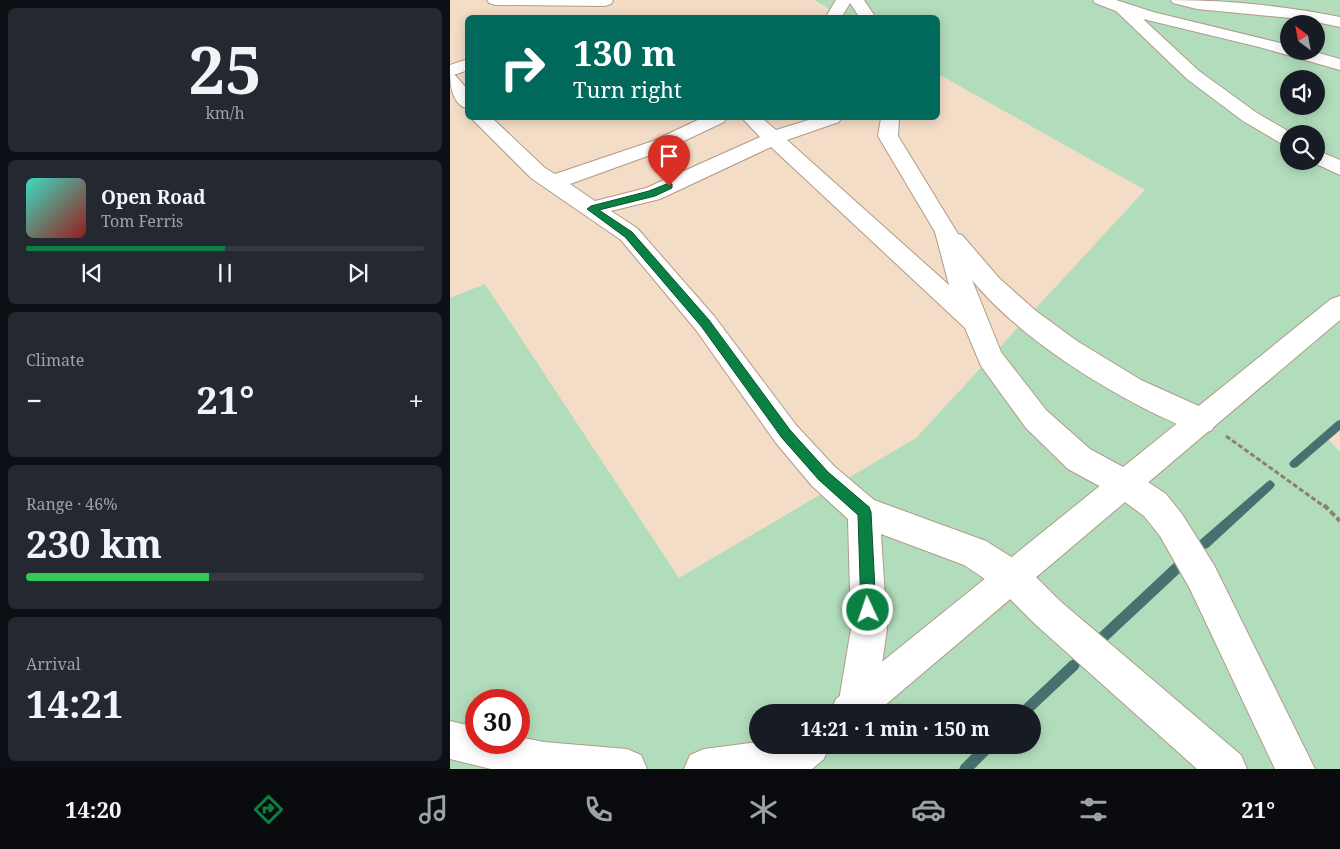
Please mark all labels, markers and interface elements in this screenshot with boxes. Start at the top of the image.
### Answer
north arrow [1280,15,1325,60]
map controls [1280,15,1325,170]
text: 25 [188,25,262,113]
text: 130 m [573,29,676,76]
icon: right [490,35,555,100]
button: sound [1280,70,1325,115]
text: Turn right [573,74,682,104]
text: km/h [205,102,245,124]
button: search [1280,125,1325,170]
pin [648,135,690,186]
icon: arrive [655,142,683,170]
text: Open Road [101,184,206,210]
text: Tom Ferris [101,210,183,232]
icon: previous [78,259,106,287]
icon: pause [211,259,239,287]
icon: next [344,259,372,287]
text: Climate [26,349,84,371]
text: 21° [196,373,254,425]
text: − [26,381,42,419]
text: + [408,381,424,419]
text: Range · 46% [26,493,118,515]
text: 230 km [26,517,162,569]
position arrow [841,583,893,635]
text: Arrival [26,653,81,675]
text: 14:21 [26,677,123,729]
speed limit sign: 30 [465,689,530,754]
text: 14:21 · 1 min · 150 m [800,716,990,742]
icon: directions [251,792,286,827]
icon: music [416,792,451,827]
icon: phone [581,792,616,827]
icon: climate [746,792,781,827]
icon: car [911,792,946,827]
icon: filters [1076,792,1111,827]
text: 14:20 [65,794,121,824]
text: 21° [1241,794,1275,824]

